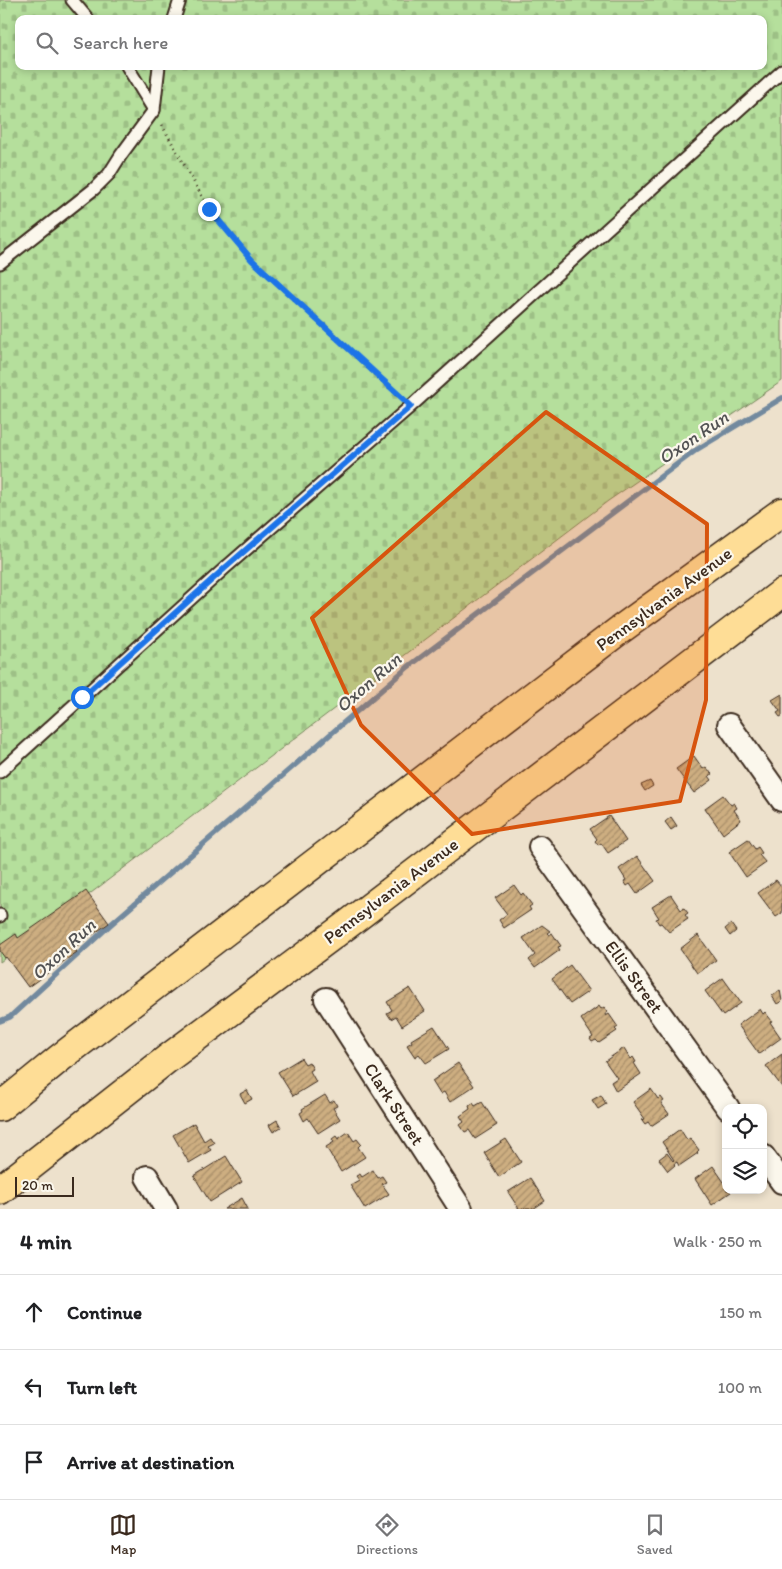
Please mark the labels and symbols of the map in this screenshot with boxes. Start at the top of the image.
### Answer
route end [198,198,221,221]
water label: Oxon Run [654,405,733,469]
street label: Pennsylvania Avenue [592,542,736,656]
water label: Oxon Run [331,647,406,717]
route start [71,686,94,709]
street label: Pennsylvania Avenue [319,833,463,949]
water label: Oxon Run [26,914,101,985]
street label: Ellis Street [600,936,668,1018]
street label: Clark Street [359,1059,429,1150]
scale bar [15,1174,74,1197]

